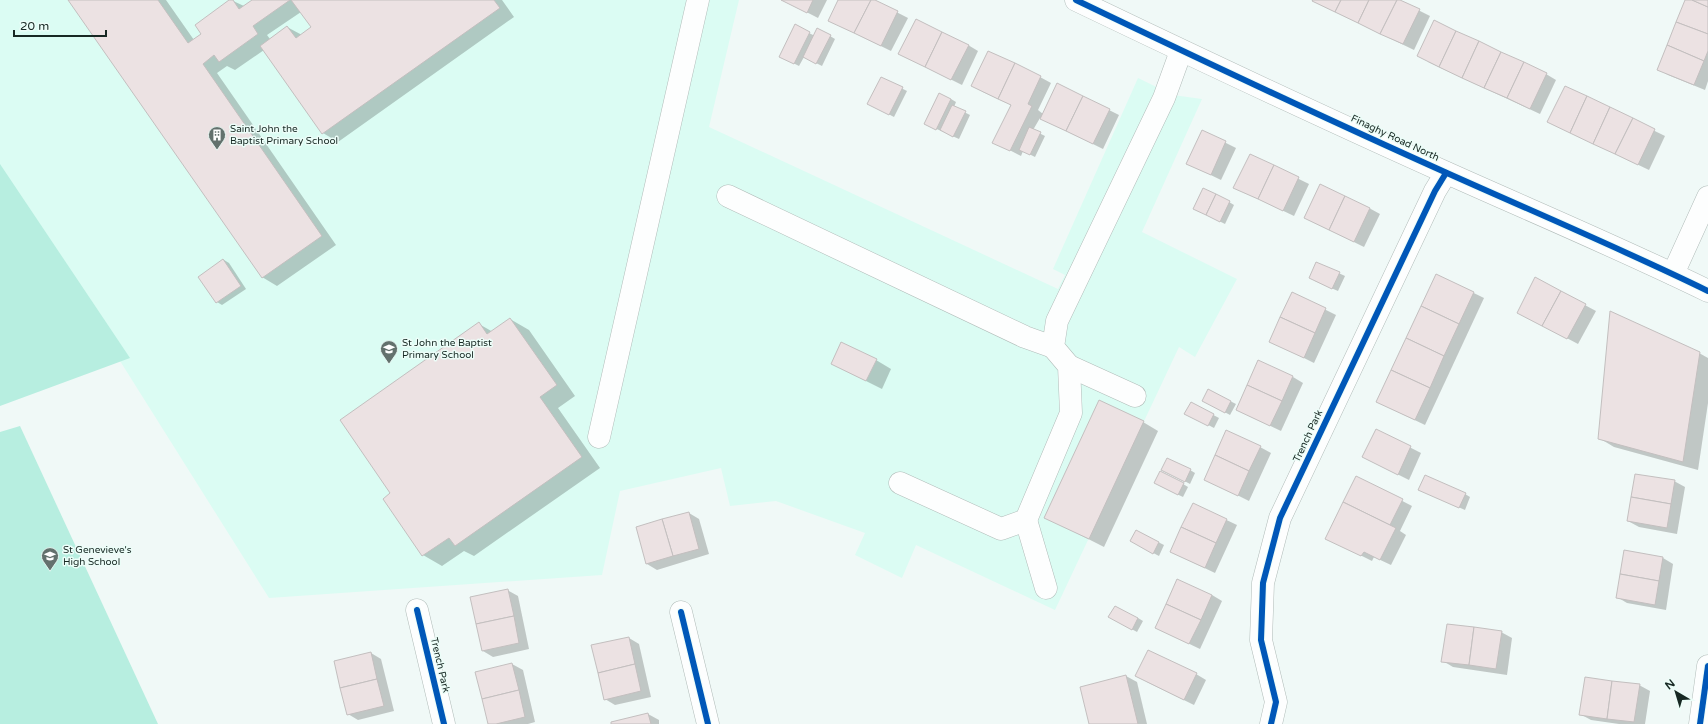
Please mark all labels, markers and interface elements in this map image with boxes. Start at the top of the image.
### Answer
scale bar [14,12,106,38]
text: 20 m [20,19,49,33]
street label: Finaghy Road North [1349,112,1441,164]
place label: Saint John the Baptist Primary School [230,123,338,147]
building icon: Saint John the Baptist Primary School [207,125,227,150]
place label: St John the Baptist Primary School [402,337,492,361]
school or university icon: St John the Baptist Primary School [379,339,399,364]
street label: Trench Park [1291,407,1326,464]
place label: St Genevieve's High School [63,544,132,568]
school or university icon: St Genevieve's High School [40,546,60,571]
street label: Trench Park [428,636,452,694]
north arrow [1656,672,1696,712]
text: N [1663,677,1678,692]

